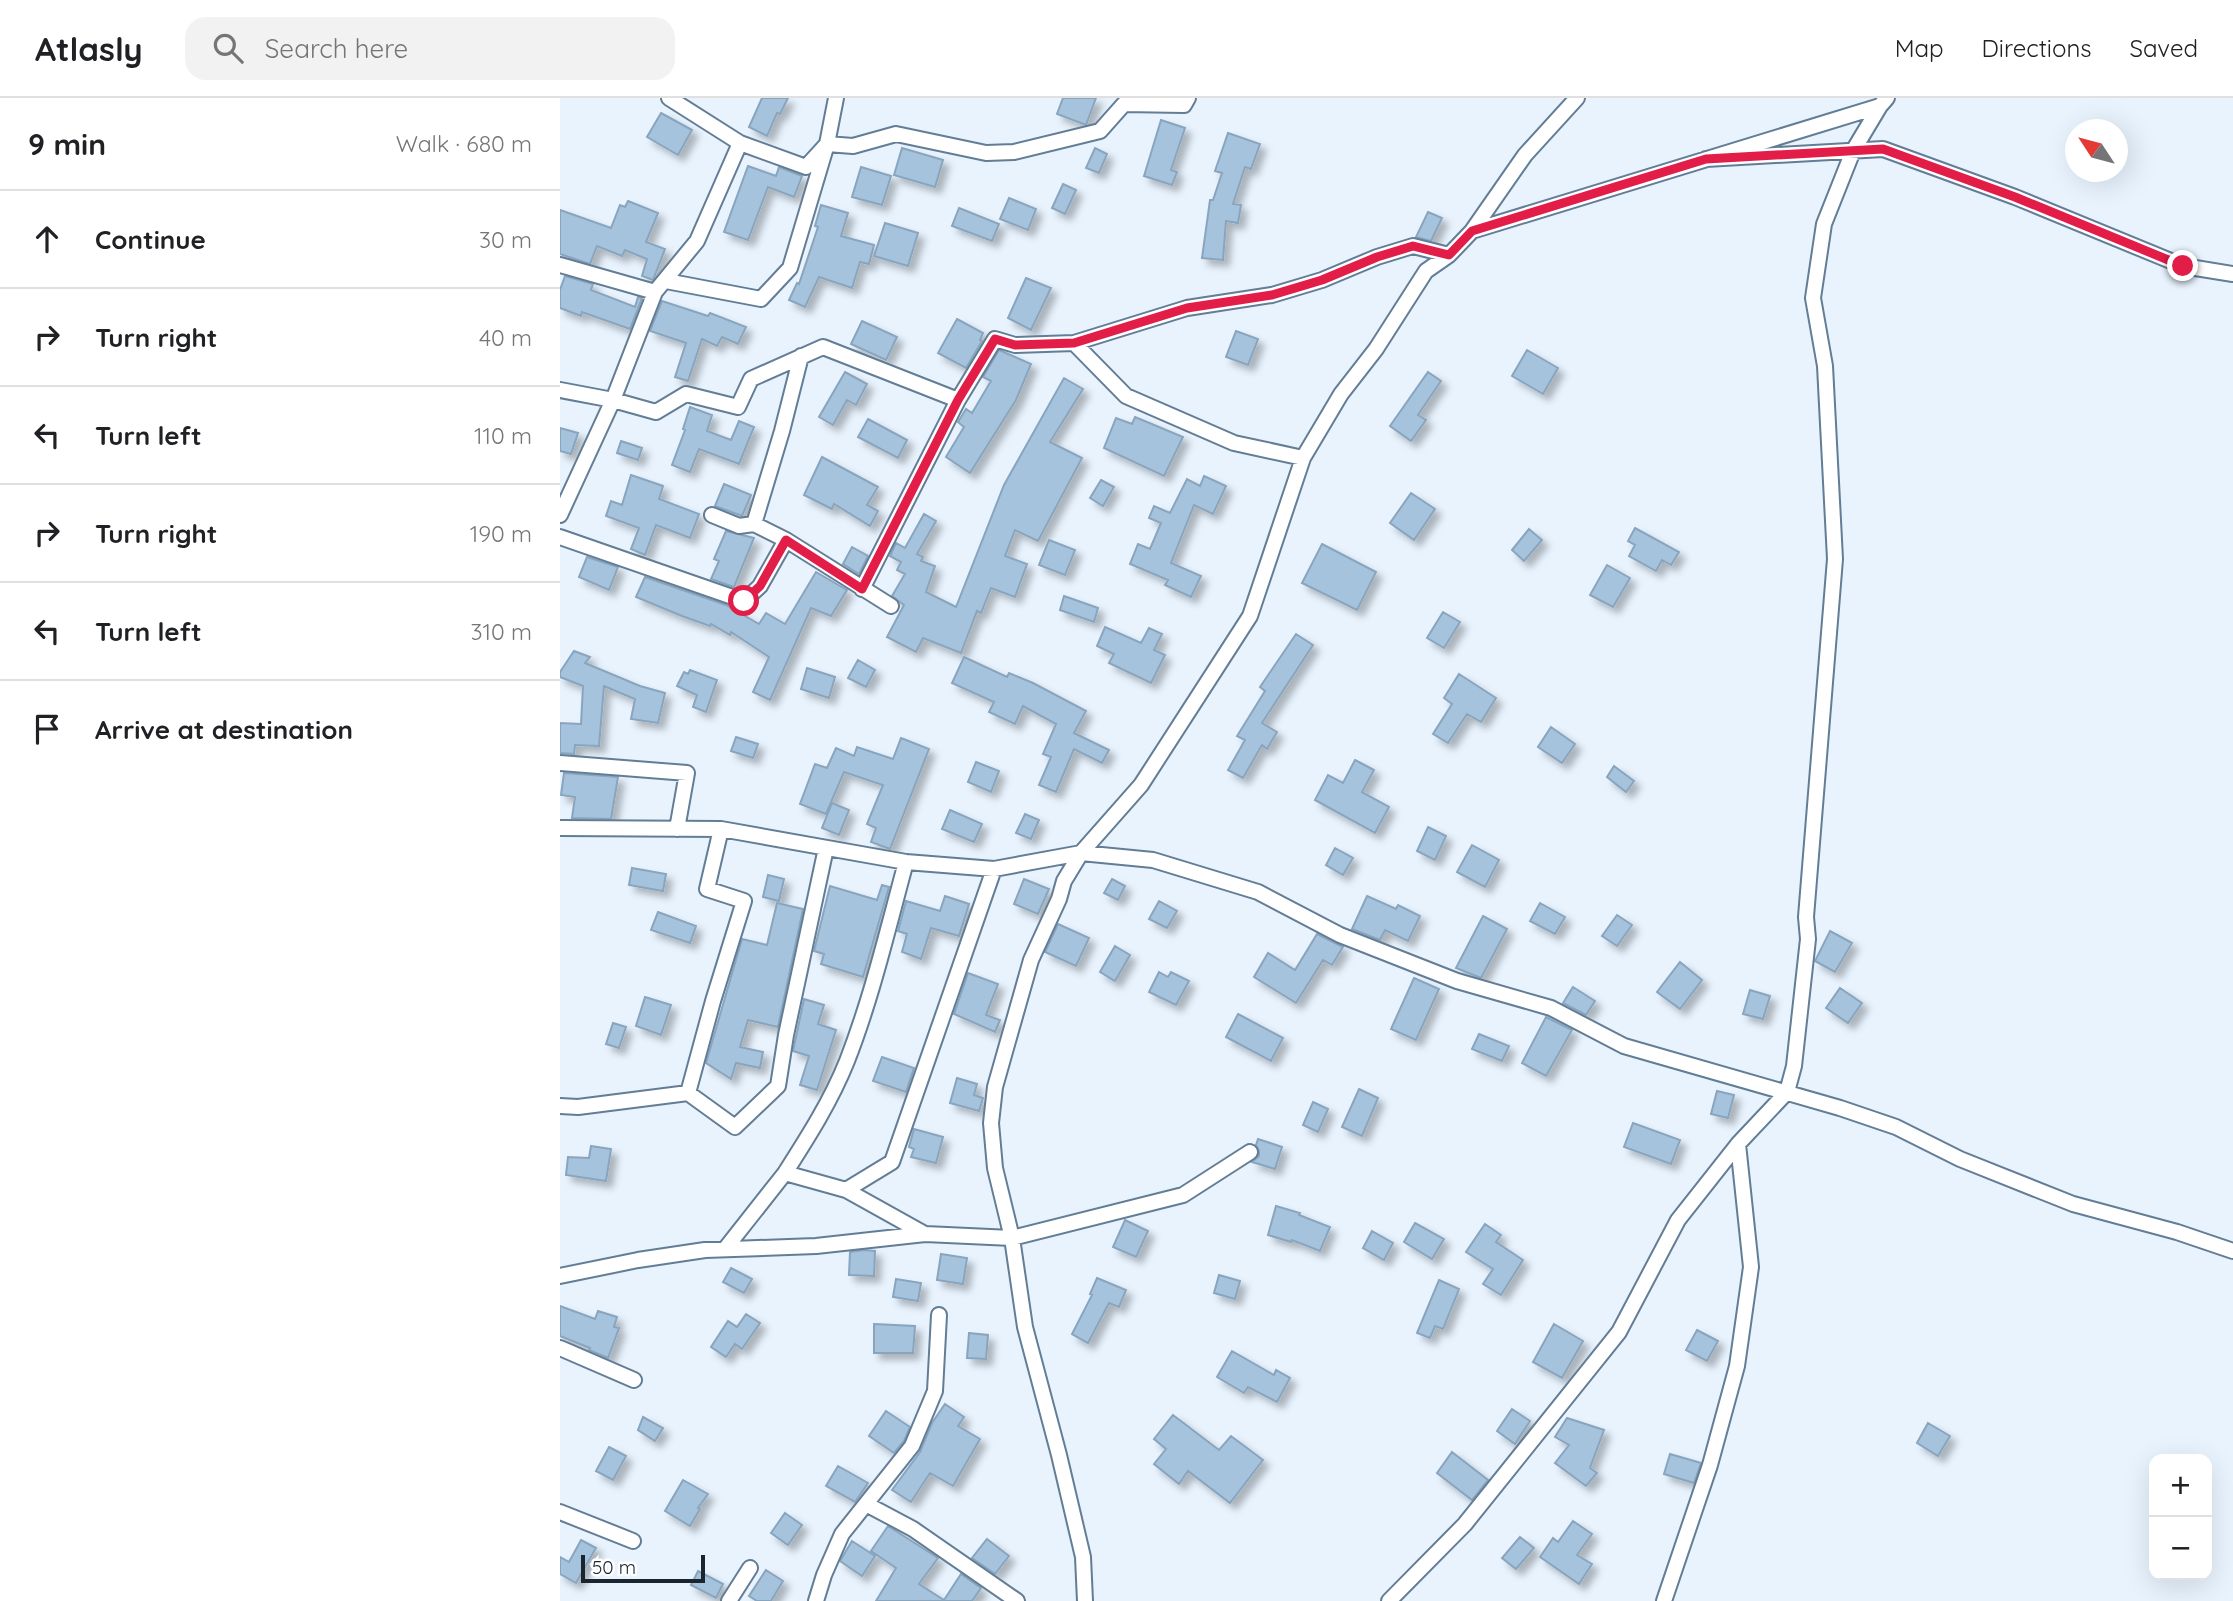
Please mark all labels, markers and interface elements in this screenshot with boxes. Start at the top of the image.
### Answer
search box [185,17,675,80]
text: Atlasly [35,28,143,69]
icon: search [209,29,247,67]
text: Search here [265,32,408,65]
text: Map [1895,33,1944,63]
text: Directions [1982,33,2092,63]
text: Saved [2130,33,2198,63]
north arrow [2065,119,2128,182]
text: 9 min [28,125,106,163]
text: Walk · 680 m [396,129,532,158]
icon: ahead [28,220,66,258]
text: Continue [95,223,206,256]
text: 30 m [479,225,532,254]
route end [2167,250,2198,281]
icon: right [28,318,66,356]
text: Turn right [95,321,217,354]
text: 40 m [479,323,532,352]
icon: left [28,416,66,454]
text: Turn left [95,419,202,452]
text: 110 m [474,421,532,450]
icon: right [28,514,66,552]
text: Turn right [95,517,217,550]
text: 190 m [470,519,532,548]
route start [728,585,759,616]
icon: left [28,612,66,650]
text: Turn left [95,615,202,648]
text: 310 m [470,617,532,646]
icon: arrive [28,710,66,748]
text: Arrive at destination [95,713,353,746]
map controls [2149,1454,2212,1580]
button: + [2149,1454,2212,1517]
button: − [2149,1517,2212,1580]
scale bar [581,1552,705,1584]
text: 50 m [592,1555,636,1579]

